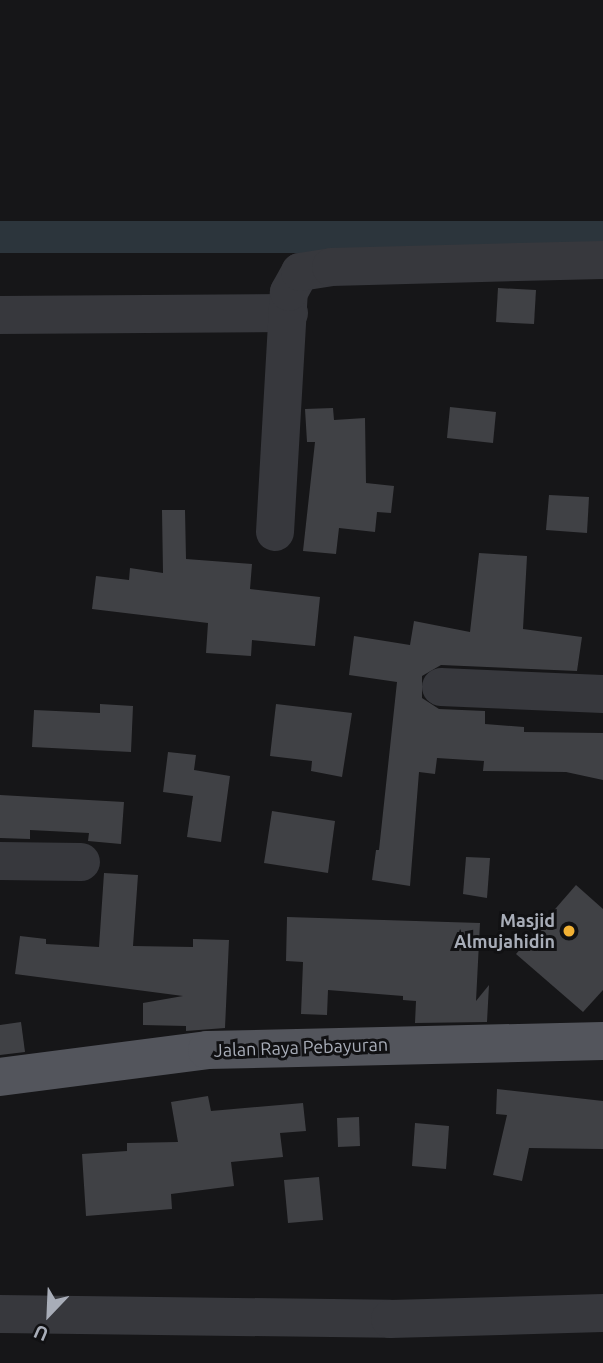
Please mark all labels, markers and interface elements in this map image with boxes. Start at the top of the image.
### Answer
place label: Masjid Almujahidin [454,910,555,953]
marker: Masjid Almujahidin [561,923,577,939]
street label: Jalan Raya Pebayuran [214,1033,388,1061]
north arrow [14,1279,84,1349]
text: U [30,1321,51,1346]

